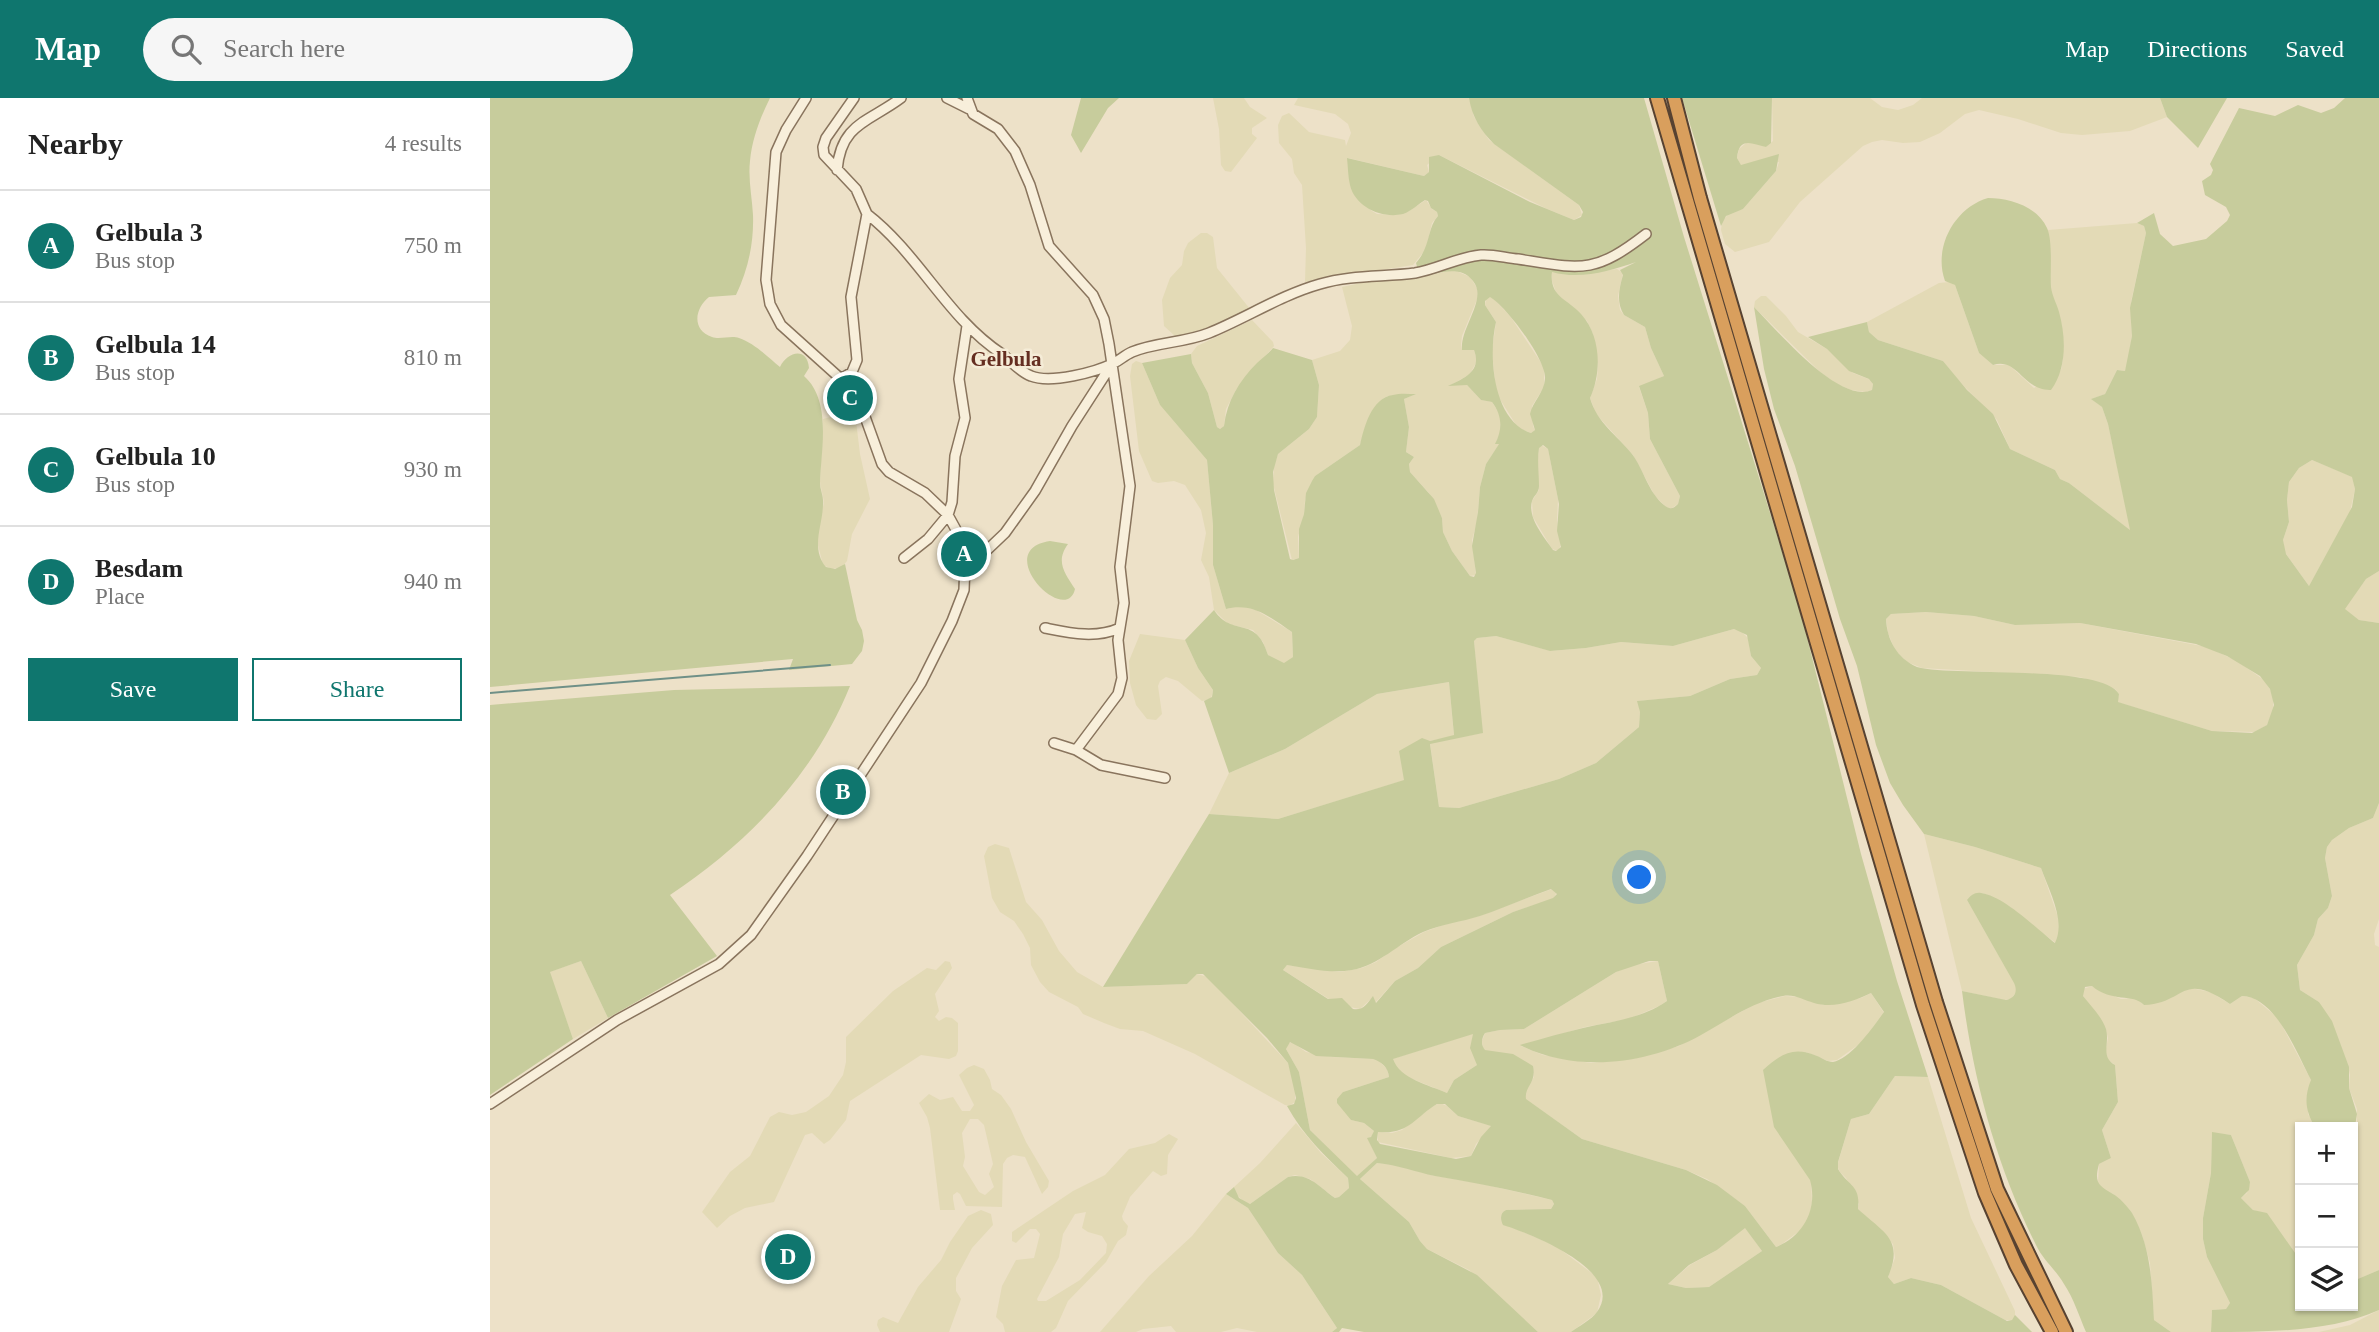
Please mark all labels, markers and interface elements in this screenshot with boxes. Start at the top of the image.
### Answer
search box [143,18,633,81]
icon: search [167,30,205,68]
text: Map [35,31,101,67]
text: Search here [223,34,345,63]
text: Map [2065,36,2109,62]
text: Directions [2147,36,2247,62]
text: Saved [2285,36,2344,62]
text: Nearby [28,127,123,160]
text: 4 results [385,131,462,156]
text: Gelbula 3 [95,218,203,247]
text: A [43,233,59,258]
text: 750 m [404,233,462,258]
text: Bus stop [95,248,175,273]
text: Gelbula 14 [95,330,216,359]
text: B [43,345,59,370]
text: 810 m [404,345,462,370]
district label: Gelbula [970,347,1042,371]
text: Bus stop [95,360,175,385]
pin: C [827,372,873,424]
text: Gelbula 10 [95,442,216,471]
text: C [43,457,59,482]
text: 930 m [404,457,462,482]
text: Bus stop [95,472,175,497]
pin: A [941,528,987,580]
text: Besdam [95,554,183,583]
text: D [43,569,59,594]
text: 940 m [404,569,462,594]
text: Place [95,584,145,609]
button: Save [28,658,238,721]
button: Share [252,658,462,721]
pin: B [820,766,866,818]
your location [1622,860,1656,894]
map controls [2295,1122,2358,1311]
button: + [2295,1122,2358,1185]
button: − [2295,1185,2358,1248]
pin: D [765,1231,811,1283]
button: layers [2295,1248,2358,1311]

